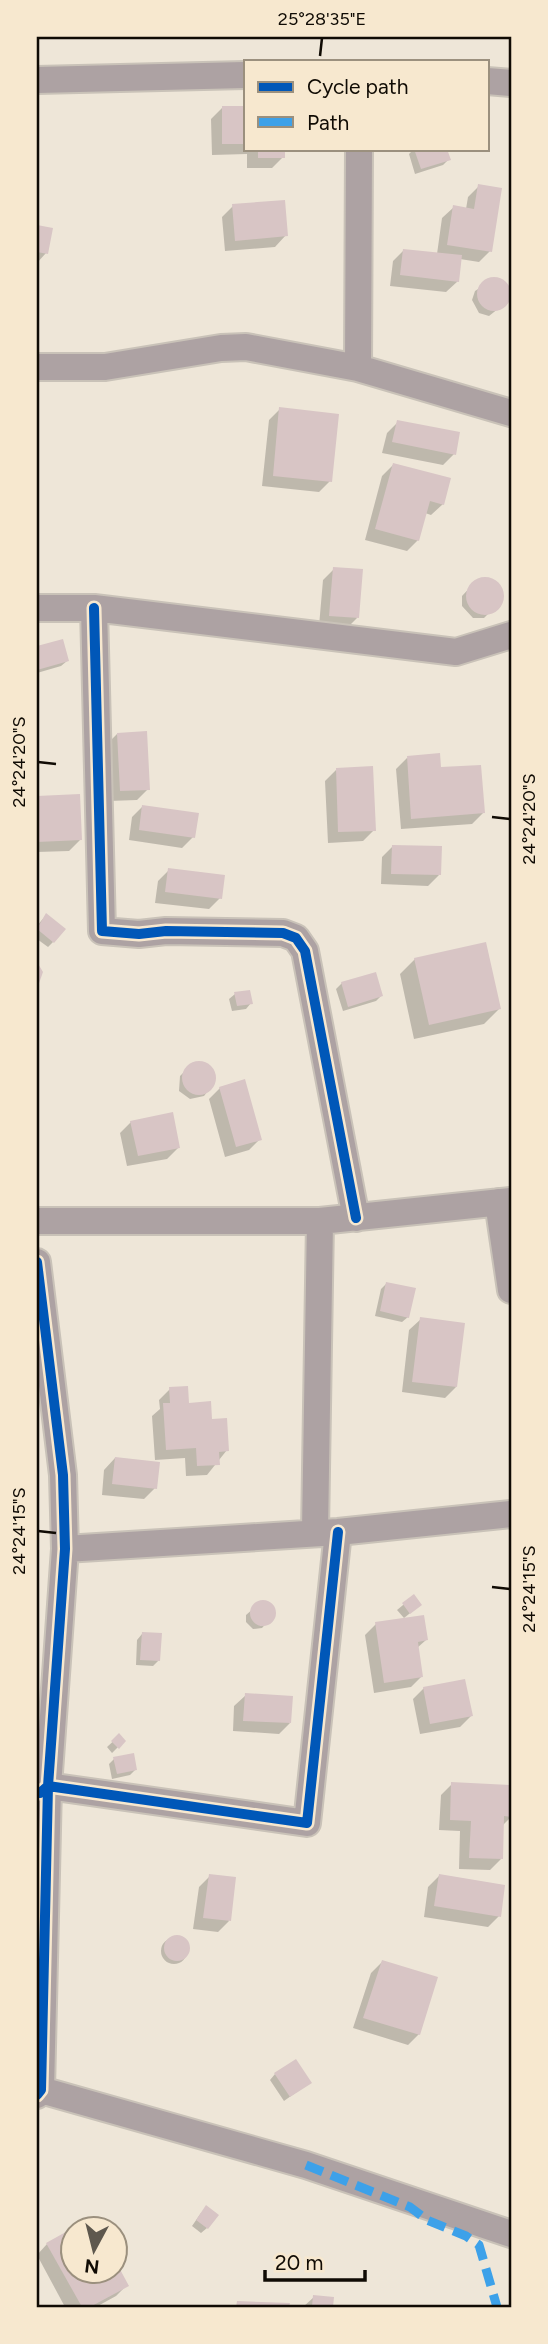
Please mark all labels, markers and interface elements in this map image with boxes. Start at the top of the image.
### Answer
text: 25°28'35"E [278,8,366,30]
legend [244,60,489,150]
text: Cycle path [307,74,408,99]
text: Path [307,110,349,135]
text: 24°24'20"S [8,716,30,808]
text: 24°24'20"S [518,773,540,865]
text: 24°24'15"S [8,1487,30,1575]
text: 24°24'15"S [518,1545,540,1633]
north arrow [60,2214,130,2284]
scale bar [265,2239,364,2283]
text: 20 m [275,2250,323,2275]
text: N [83,2254,101,2279]

